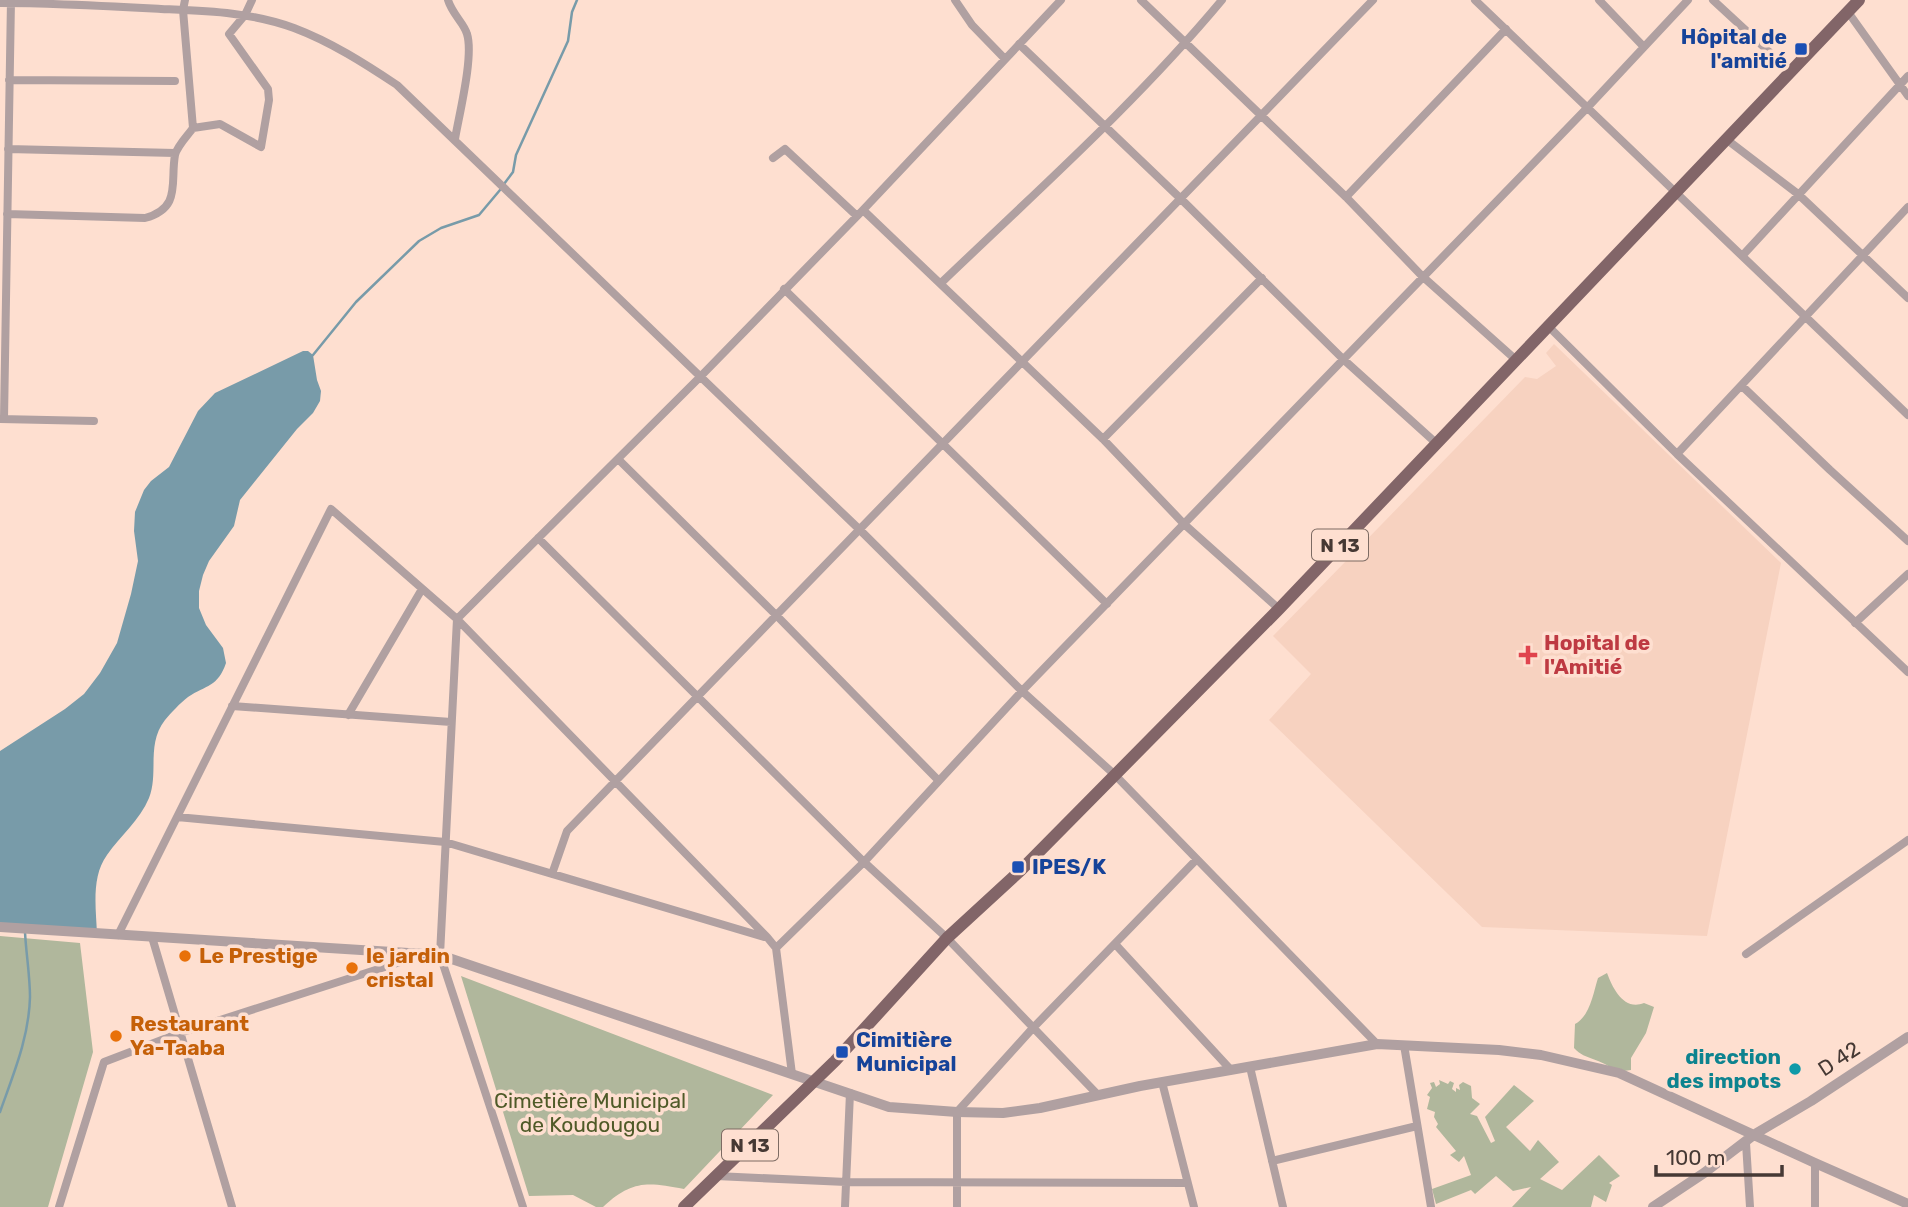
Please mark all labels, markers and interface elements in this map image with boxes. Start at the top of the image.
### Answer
place label: Hôpital de l'amitié [1681,24,1787,73]
marker: Hôpital de l'amitié [1793,41,1809,57]
road number: N 13 [1312,530,1368,560]
place label: Hopital de l'Amitié [1544,630,1650,679]
marker: Hopital de l'Amitié [1518,645,1538,665]
place label: IPES/K [1032,854,1106,879]
marker: IPES/K [1010,859,1026,875]
place label: Le Prestige [199,943,318,968]
place label: le jardin cristal [366,943,450,992]
marker: Le Prestige [177,948,193,964]
marker: le jardin cristal [344,960,360,976]
place label: Restaurant Ya-Taaba [130,1011,249,1060]
place label: Cimitière Municipal [856,1027,956,1076]
marker: Restaurant Ya-Taaba [108,1028,124,1044]
street label: D 42 [1813,1036,1864,1081]
marker: Cimitière Municipal [834,1044,850,1060]
place label: direction des impots [1666,1044,1781,1093]
marker: direction des impots [1787,1061,1803,1077]
park label: Cimetière Municipal de Koudougou [494,1088,686,1137]
road number: N 13 [722,1130,778,1161]
scale bar [1656,1134,1782,1178]
text: 100 m [1666,1145,1725,1170]

